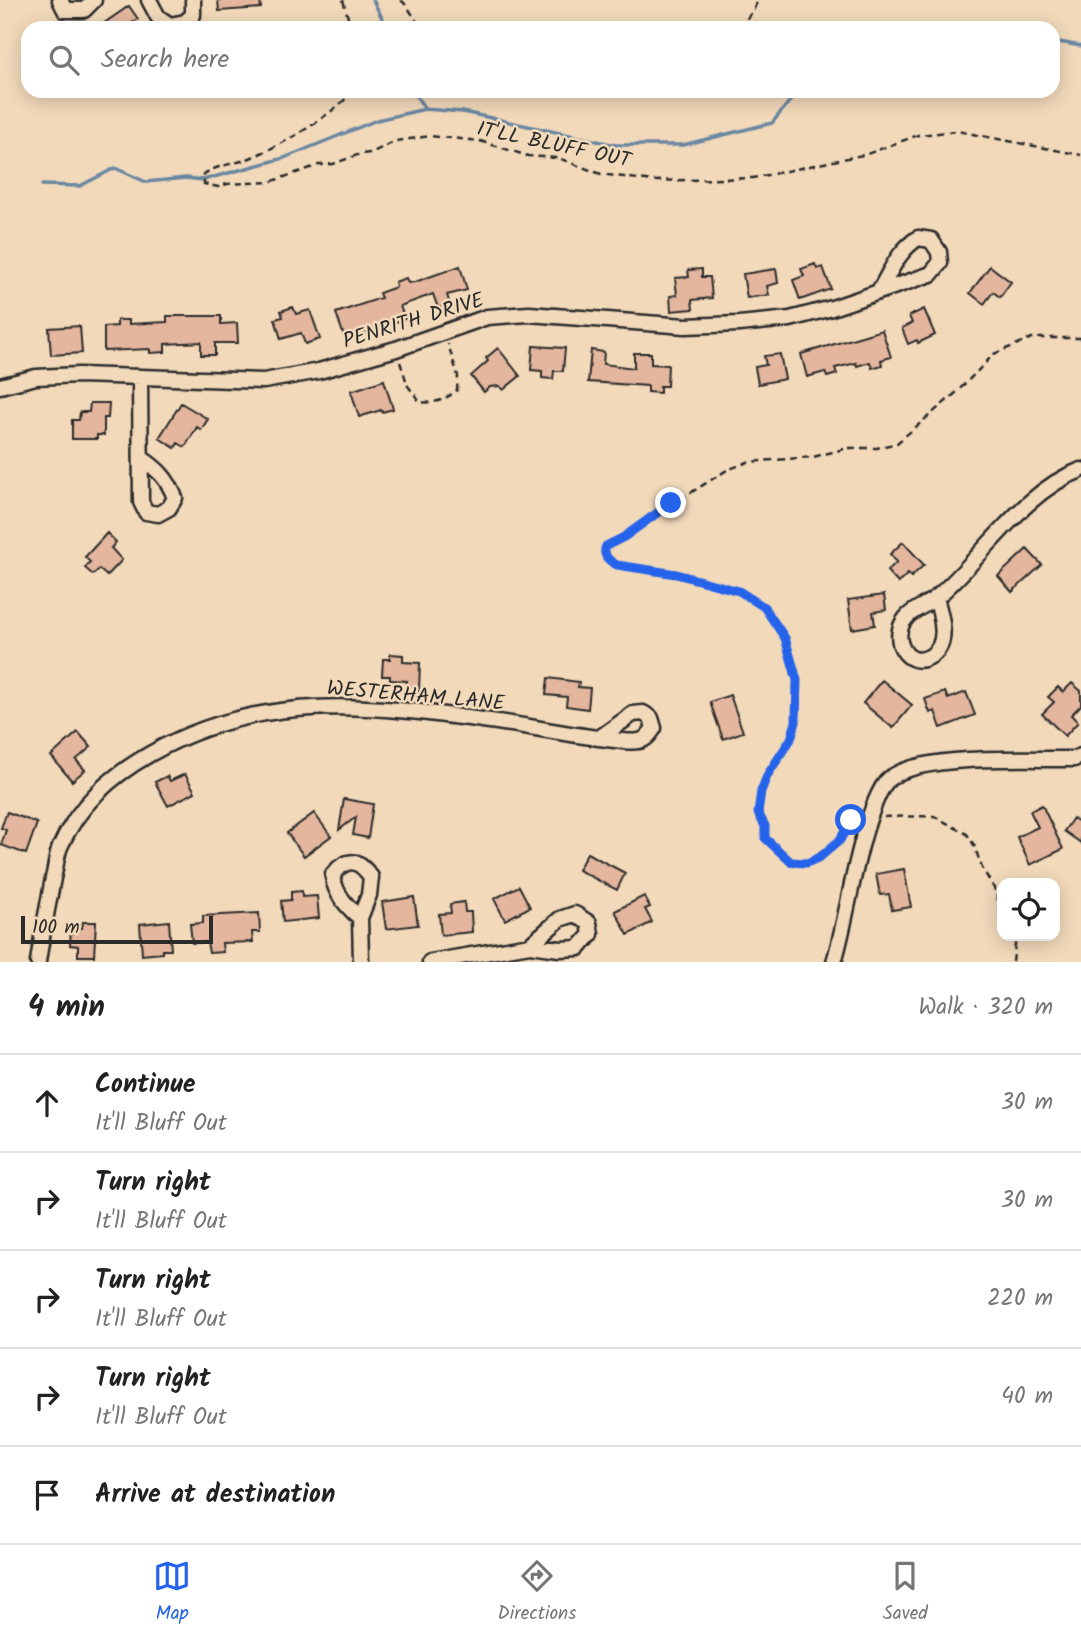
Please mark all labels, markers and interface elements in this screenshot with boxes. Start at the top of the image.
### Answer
search box [21,21,1060,98]
text: Search here [101,39,229,81]
icon: search [45,41,83,79]
street label: IT'LL BLUFF OUT [474,113,635,178]
street label: PENRITH DRIVE [339,284,489,359]
route end [655,487,686,518]
street label: WESTERHAM LANE [326,672,507,721]
route start [835,804,866,835]
map controls [997,878,1060,941]
button: locate [997,878,1060,941]
scale bar [21,913,214,945]
text: 100 m [32,913,80,943]
text: 4 min [28,984,105,1032]
text: Walk · 320 m [918,990,1053,1026]
text: Continue [95,1064,196,1106]
icon: ahead [28,1084,66,1122]
text: 30 m [1001,1085,1053,1121]
text: It'll Bluff Out [95,1106,227,1142]
text: Turn right [95,1162,211,1204]
icon: right [28,1182,66,1220]
text: 30 m [1001,1183,1053,1219]
text: It'll Bluff Out [95,1204,227,1240]
text: Turn right [95,1260,211,1302]
icon: right [28,1280,66,1318]
text: 220 m [987,1281,1053,1317]
text: It'll Bluff Out [95,1302,227,1338]
text: Turn right [95,1358,211,1400]
icon: right [28,1378,66,1416]
text: 40 m [1001,1379,1053,1415]
text: It'll Bluff Out [95,1400,227,1436]
text: Arrive at destination [95,1474,335,1516]
icon: arrive [28,1476,66,1514]
tab: Map [153,1557,191,1629]
tab: Directions [498,1557,576,1629]
tab: Saved [883,1557,928,1629]

